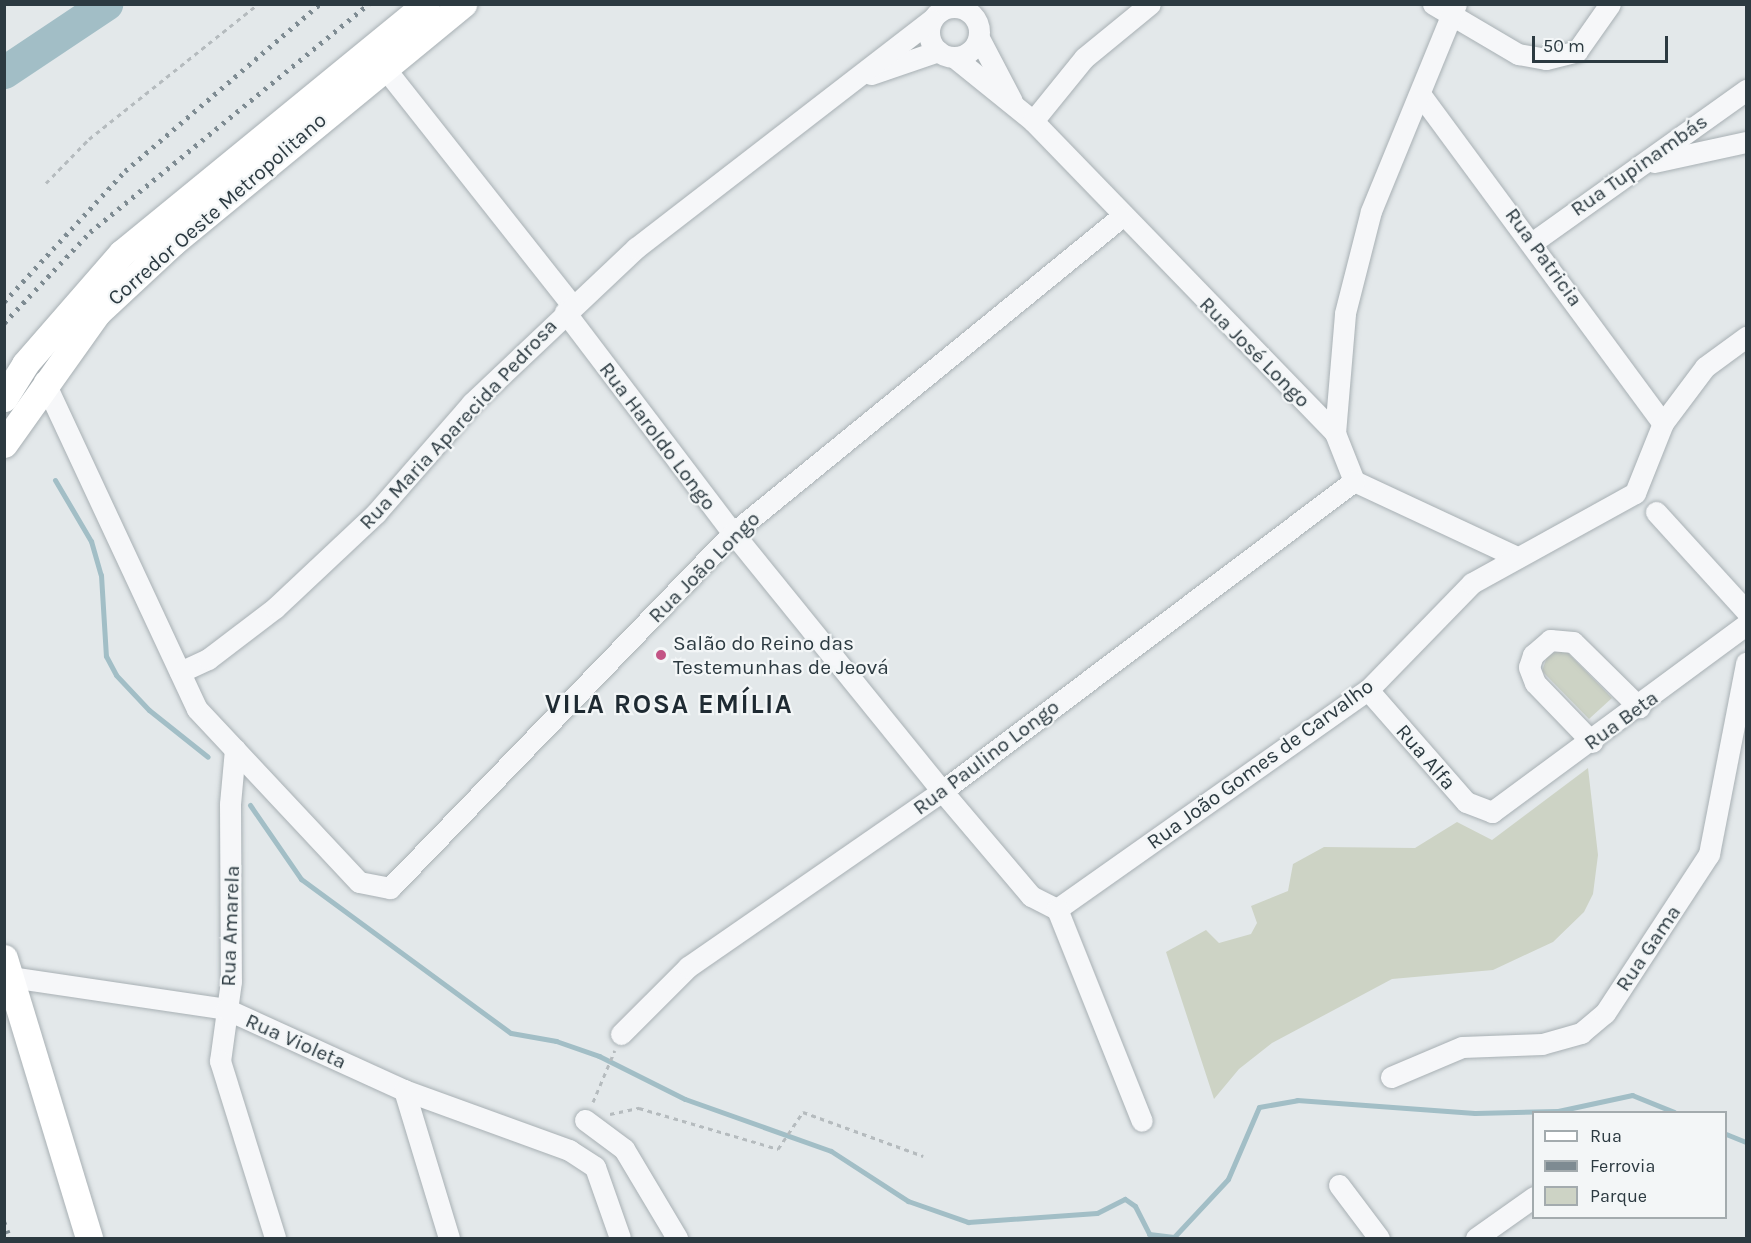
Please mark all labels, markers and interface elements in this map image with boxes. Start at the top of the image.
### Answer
scale bar [1535,24,1672,62]
text: 50 m [1543,35,1585,57]
street label: Corredor Oeste Metropolitano [103,107,331,311]
street label: Rua Tupinambás [1566,108,1712,222]
street label: Rua Patricia [1500,203,1588,311]
street label: Rua José Longo [1194,291,1316,413]
street label: Rua Maria Aparecida Pedrosa [354,313,562,535]
street label: Rua Haroldo Longo [594,357,722,515]
street label: Rua João Longo [643,506,765,628]
place label: Salão do Reino das Testemunhas de Jeová [673,630,889,680]
marker: Salão do Reino das Testemunhas de Jeová [654,648,668,662]
street label: Rua João Gomes de Carvalho [1142,673,1378,855]
street label: Rua Beta [1579,685,1663,755]
district label: VILA ROSA EMÍLIA [545,689,793,721]
street label: Rua Paulino Longo [908,694,1064,820]
street label: Rua Alfa [1391,719,1461,795]
street label: Rua Amarela [215,865,245,987]
street label: Rua Gama [1610,900,1686,996]
street label: Rua Violeta [242,1008,350,1074]
legend [1532,1111,1727,1219]
text: Rua [1590,1125,1622,1147]
text: Ferrovia [1590,1155,1655,1177]
text: Parque [1590,1185,1647,1207]

